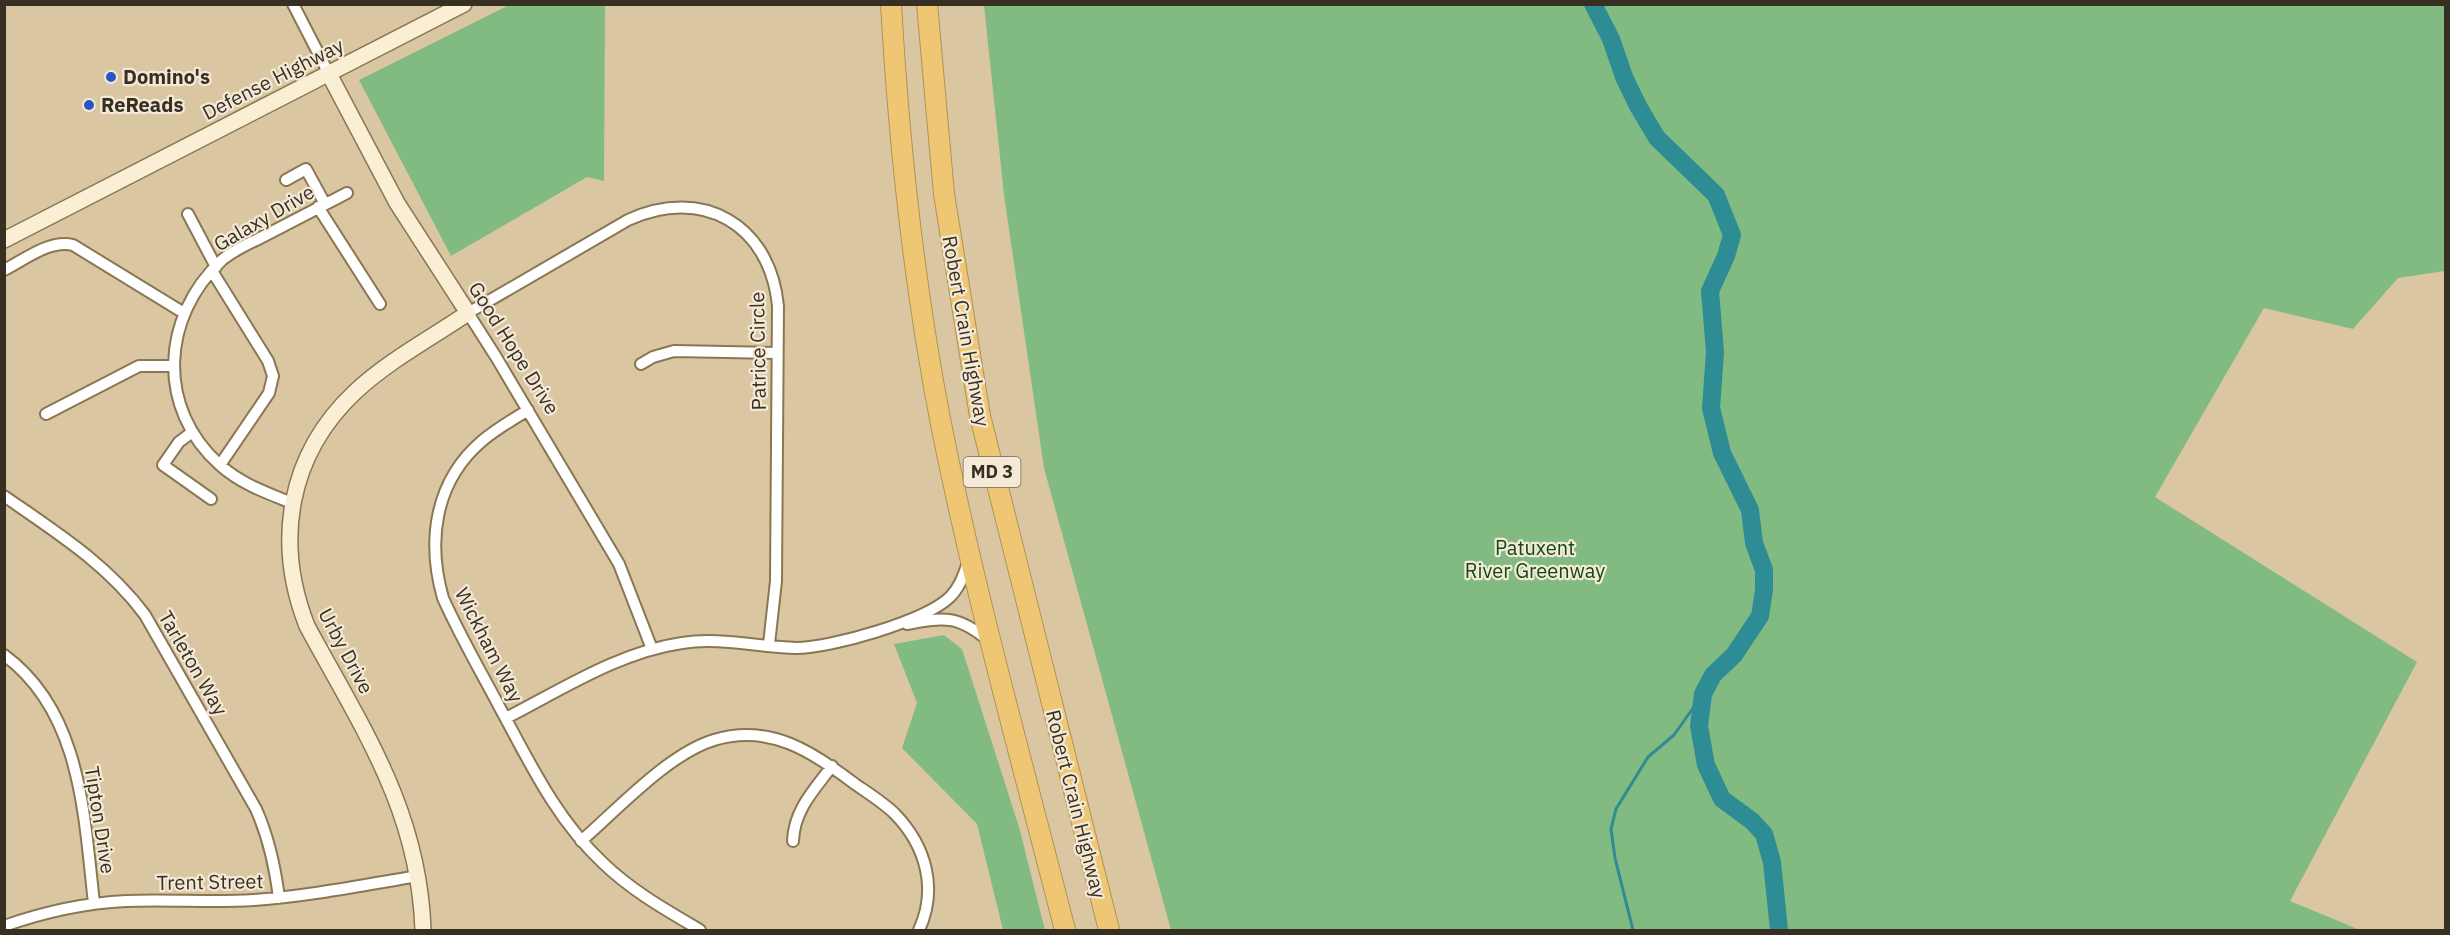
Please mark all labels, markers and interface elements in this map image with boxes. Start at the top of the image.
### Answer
street label: Defense Highway [197,31,348,126]
place label: Domino's [123,63,210,90]
marker: Domino's [104,70,118,84]
place label: ReReads [101,91,183,118]
marker: ReReads [82,98,96,112]
street label: Galaxy Drive [209,178,319,257]
street label: Robert Crain Highway [936,233,997,429]
street label: Good Hope Drive [463,276,566,419]
street label: Patrice Circle [743,291,772,411]
road number: MD 3 [964,457,1020,487]
park label: Patuxent River Greenway [1465,534,1605,584]
street label: Wickham Way [449,583,530,707]
street label: Urby Drive [313,603,380,698]
street label: Tarleton Way [153,605,234,720]
street label: Robert Crain Highway [1040,707,1113,901]
street label: Tipton Drive [79,764,122,876]
street label: Trent Street [156,867,264,896]

